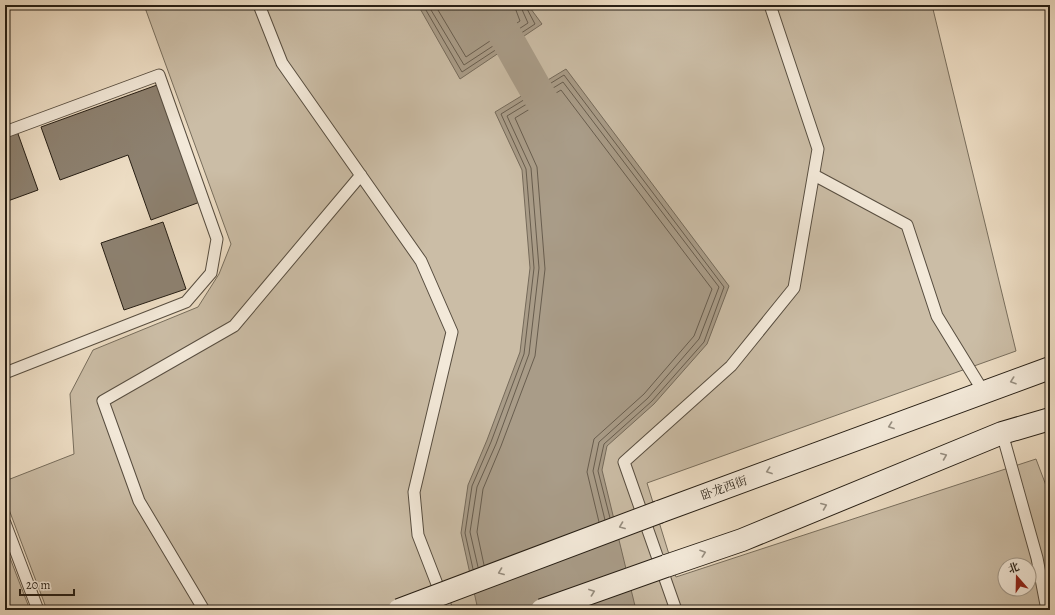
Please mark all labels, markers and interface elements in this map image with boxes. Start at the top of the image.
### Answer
one-way arrow [1010,376,1017,385]
one-way arrow [888,421,895,429]
one-way arrow [941,453,948,461]
one-way arrow [766,467,773,475]
street label: 卧龙西街 [699,472,750,504]
one-way arrow [820,503,828,511]
one-way arrow [619,521,626,530]
one-way arrow [699,549,706,558]
north arrow [997,557,1037,597]
text: 北 [1006,559,1021,577]
one-way arrow [497,567,504,575]
scale bar [20,571,74,597]
text: 20 m [26,577,50,593]
one-way arrow [588,589,595,597]

